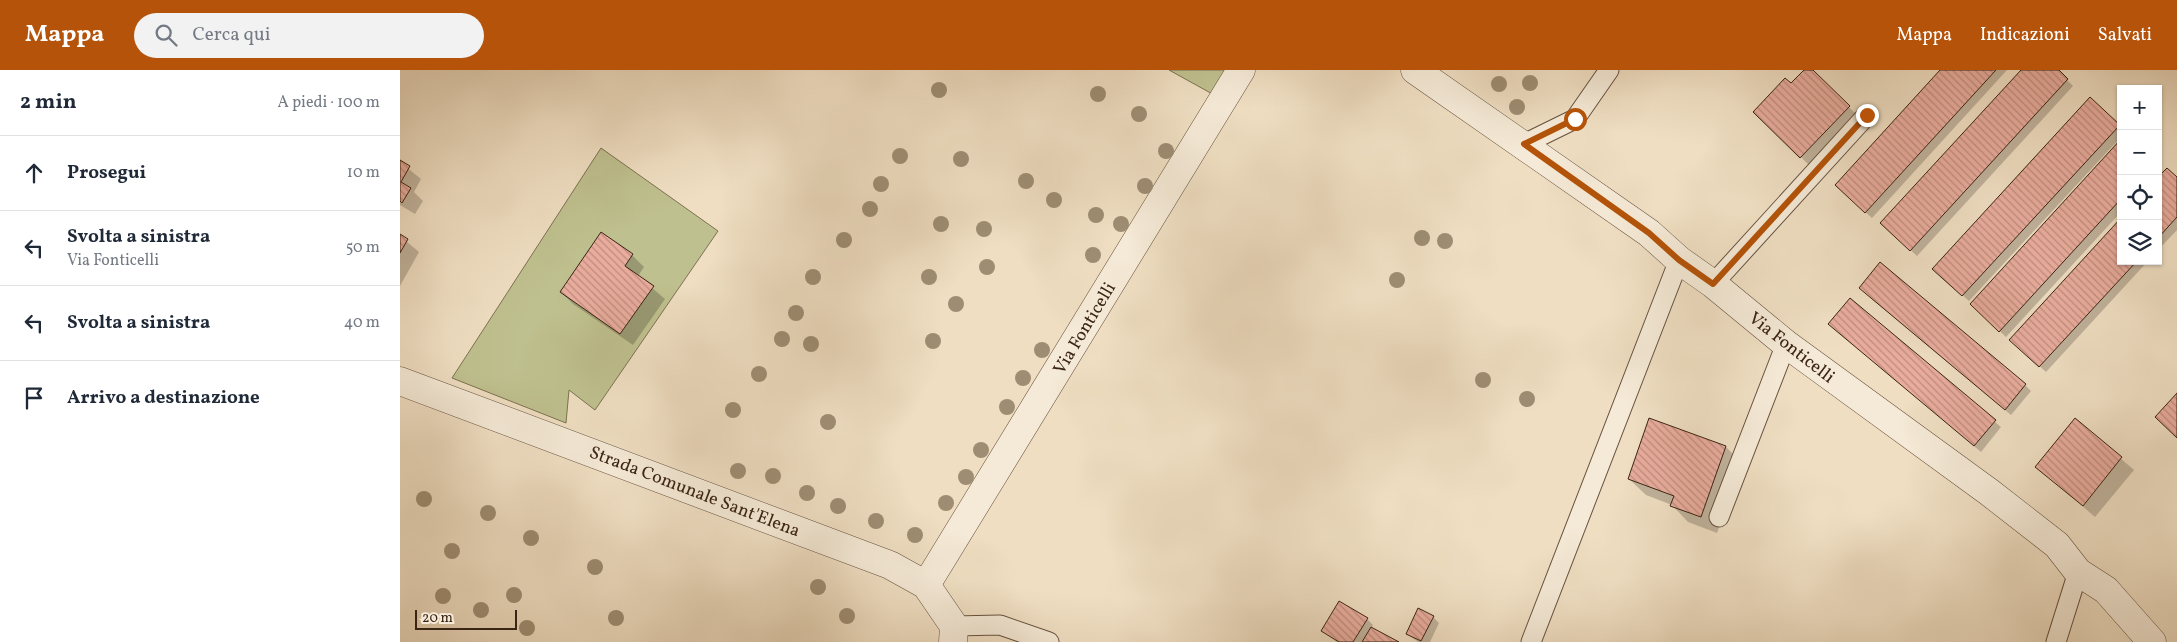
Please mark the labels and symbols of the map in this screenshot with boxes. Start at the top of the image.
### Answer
route end [1856,104,1879,127]
route start [1564,108,1587,131]
street label: Via Fonticelli [1048,278,1123,380]
street label: Via Fonticelli [1743,306,1840,390]
street label: Strada Comunale Sant'Elena [585,441,803,544]
scale bar [415,607,518,630]

